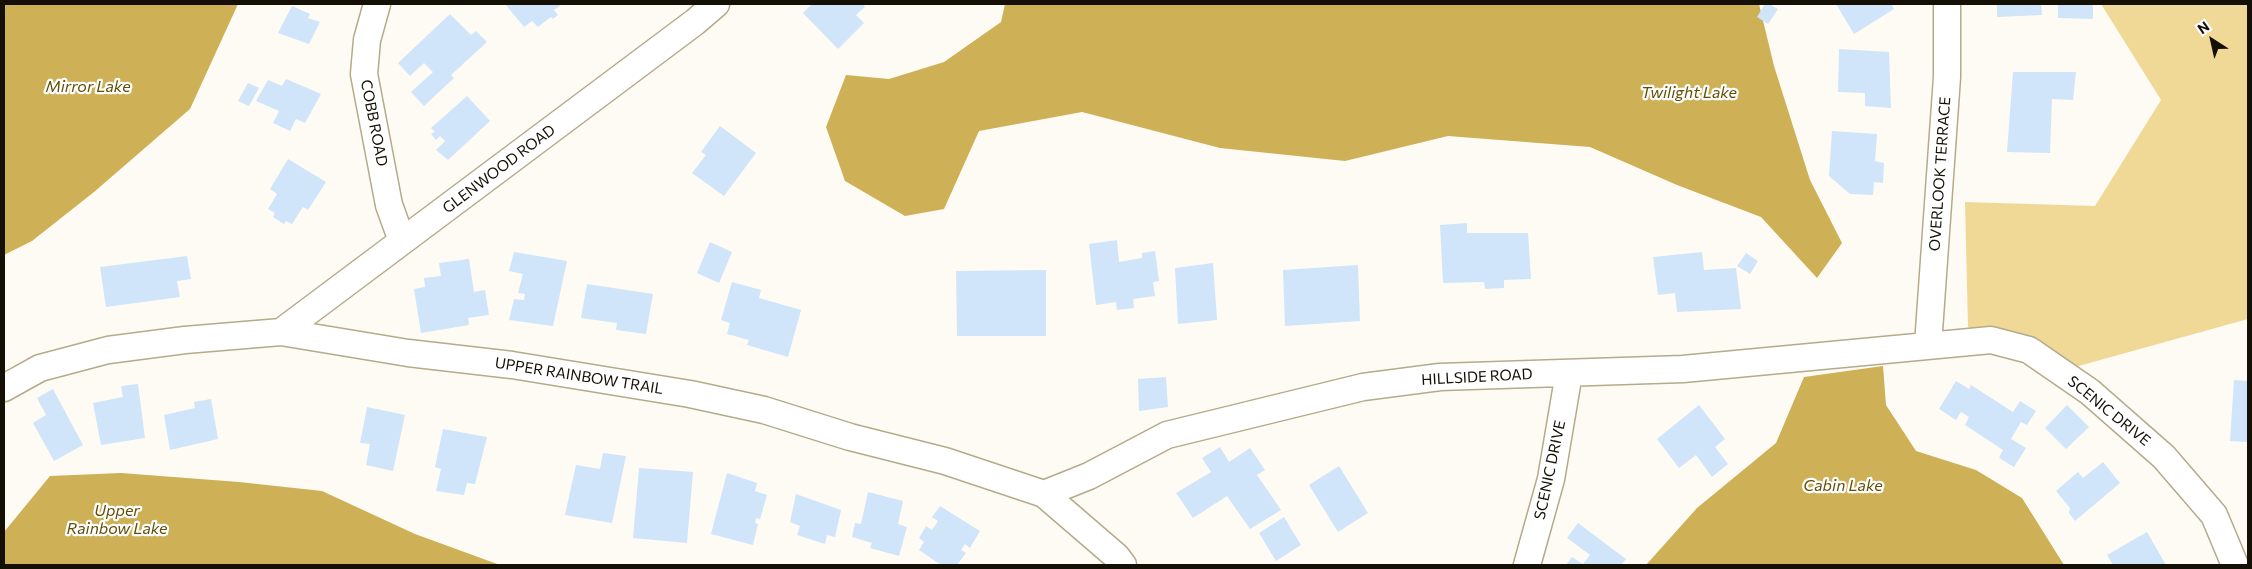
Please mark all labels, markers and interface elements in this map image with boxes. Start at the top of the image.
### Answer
north arrow [2187,15,2237,65]
text: N [2194,17,2212,37]
water label: Mirror Lake [45,77,131,97]
street label: COBB ROAD [357,78,391,168]
water label: Twilight Lake [1641,83,1737,103]
street label: OVERLOOK TERRACE [1926,96,1954,252]
street label: GLENWOOD ROAD [439,121,559,217]
street label: UPPER RAINBOW TRAIL [494,354,664,398]
street label: HILLSIDE ROAD [1421,365,1533,389]
street label: SCENIC DRIVE [2064,372,2154,450]
street label: SCENIC DRIVE [1531,419,1569,521]
water label: Cabin Lake [1803,476,1883,496]
water label: Upper Rainbow Lake [66,501,168,539]

